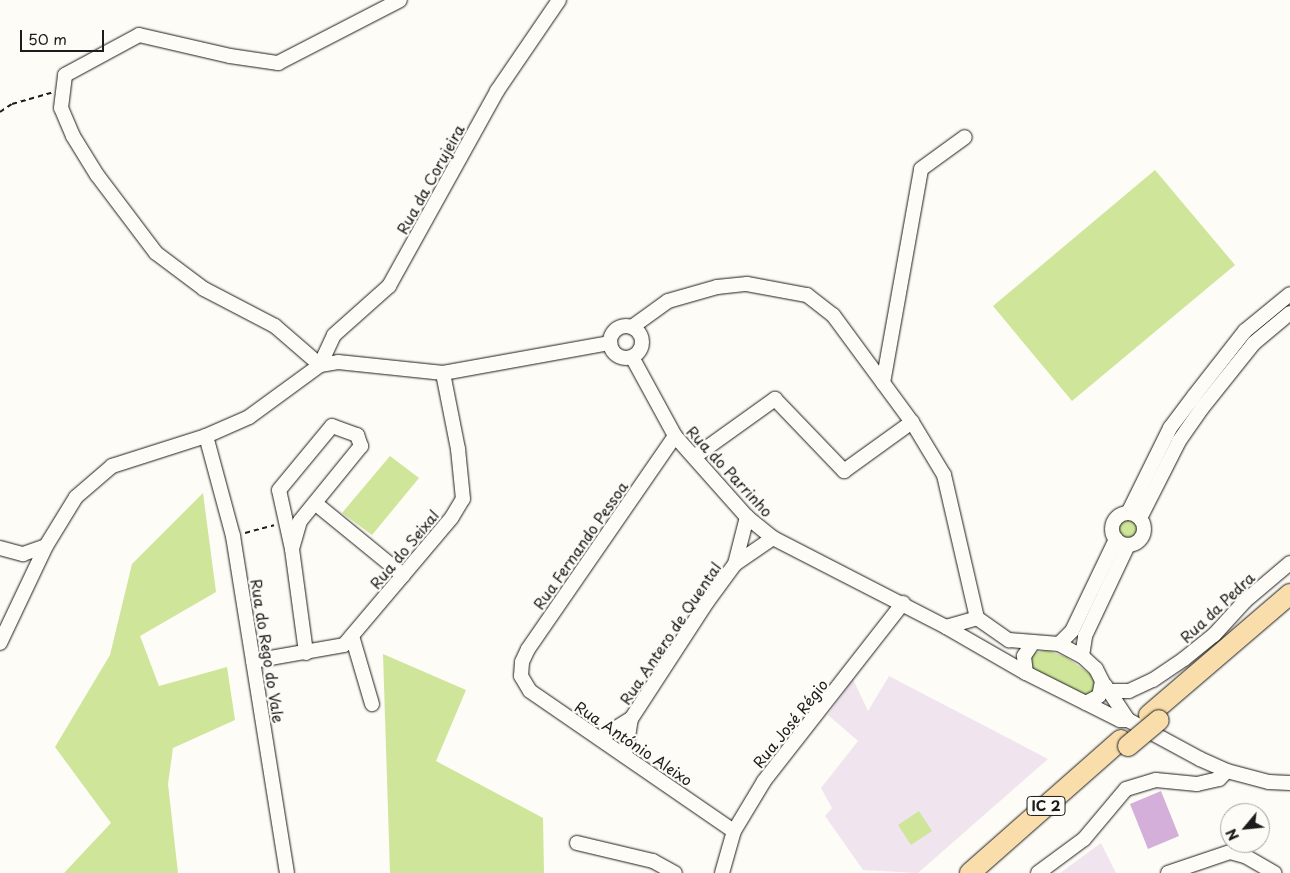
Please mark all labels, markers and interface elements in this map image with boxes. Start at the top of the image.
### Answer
scale bar [22,20,106,52]
text: 50 m [28,27,67,50]
street label: Rua da Corujeira [392,120,468,238]
street label: Rua do Parrinho [684,422,776,520]
street label: Rua Fernando Pessoa [528,476,632,614]
street label: Rua do Seixal [366,506,442,592]
street label: Rua Antero de Quental [615,558,725,708]
street label: Rua da Pedra [1175,567,1259,647]
street label: Rua do Rego do Vale [248,577,288,725]
street label: Rua José Régio [749,675,831,771]
street label: Rua António Aleixo [572,697,696,789]
road number: IC 2 [1026,794,1066,818]
north arrow [1220,803,1270,853]
text: N [1220,825,1244,845]

